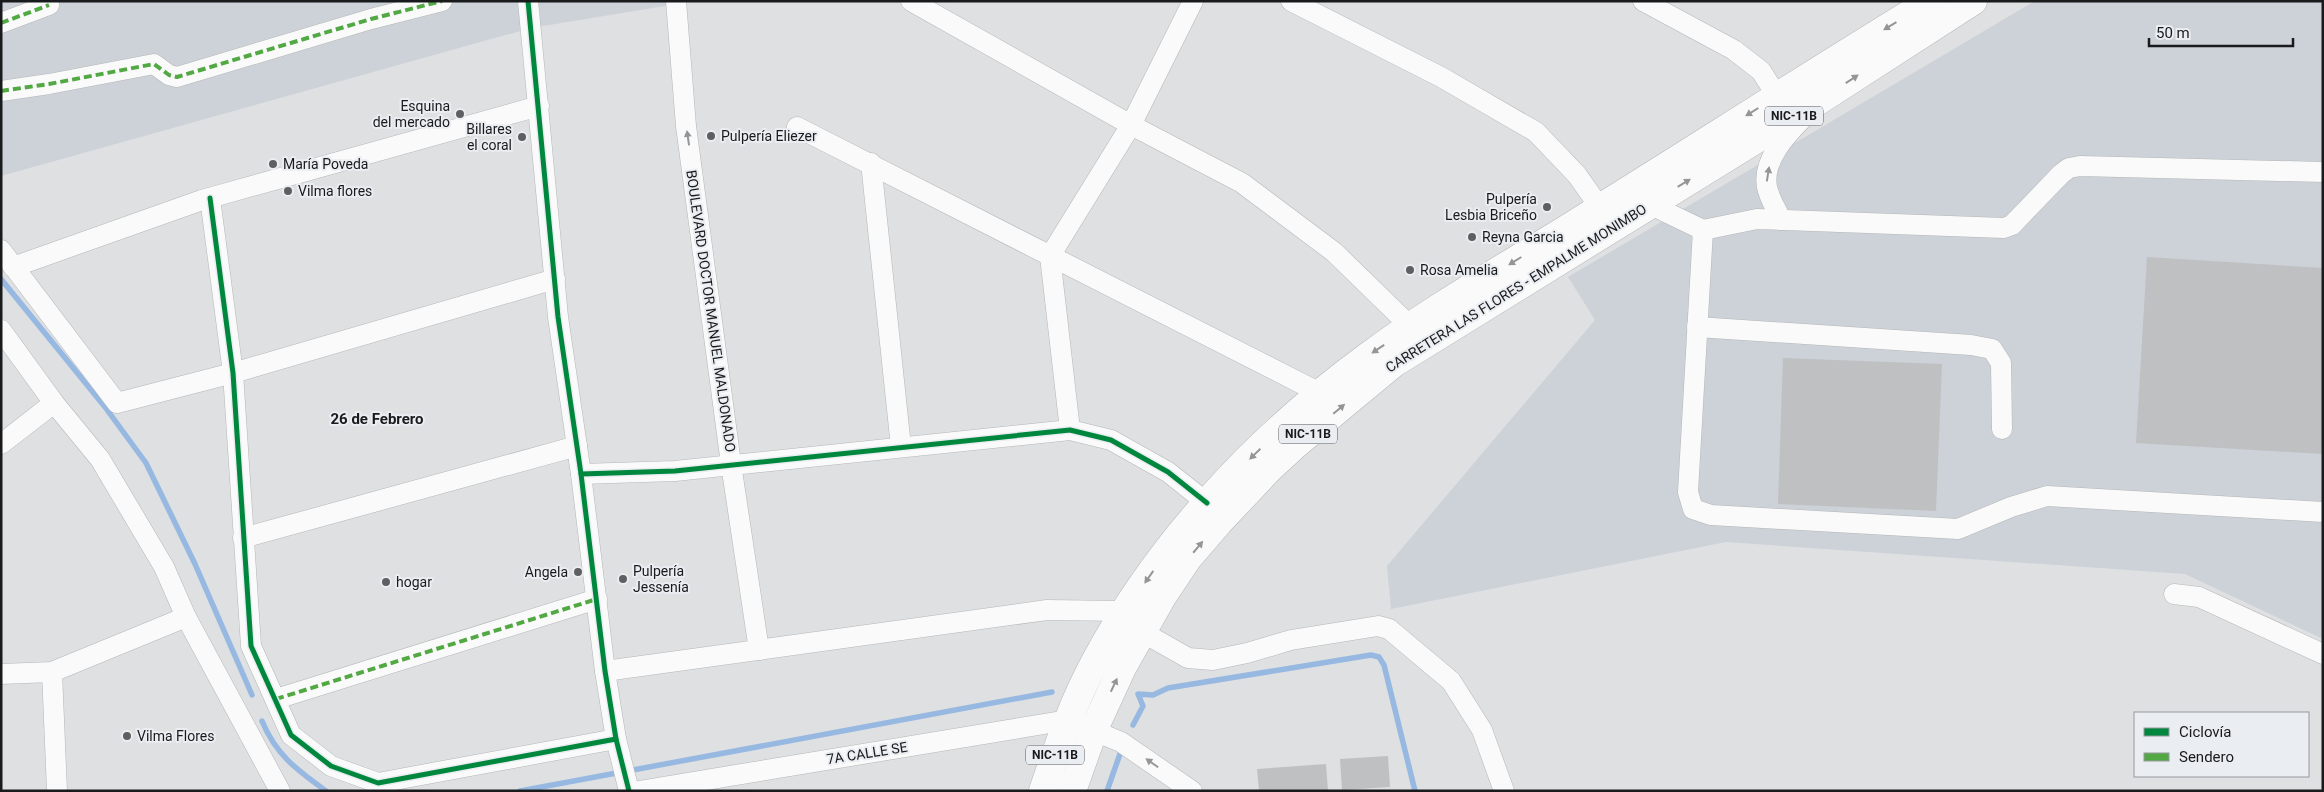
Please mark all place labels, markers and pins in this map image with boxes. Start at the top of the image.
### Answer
place label: Esquina del mercado [373,98,450,130]
marker: Esquina del mercado [454,108,466,120]
place label: Billares el coral [466,121,512,153]
place label: Pulpería Eliezer [721,128,817,144]
marker: Pulpería Eliezer [705,130,717,142]
marker: Billares el coral [516,131,528,143]
place label: María Poveda [283,156,368,172]
marker: María Poveda [267,158,279,170]
place label: Vilma flores [298,183,372,199]
marker: Vilma flores [282,185,294,197]
place label: Pulpería Lesbia Briceño [1445,191,1537,223]
marker: Pulpería Lesbia Briceño [1541,201,1553,213]
place label: Reyna Garcia [1482,229,1564,245]
marker: Reyna Garcia [1466,231,1478,243]
place label: Rosa Amelia [1420,262,1498,278]
marker: Rosa Amelia [1404,264,1416,276]
place label: Pulpería Jessenía [633,563,689,595]
place label: Angela [525,564,568,580]
marker: Angela [572,566,584,578]
marker: Pulpería Jessenía [617,573,629,585]
place label: hogar [396,574,432,590]
marker: hogar [380,576,392,588]
place label: Vilma Flores [137,728,214,744]
marker: Vilma Flores [121,730,133,742]

